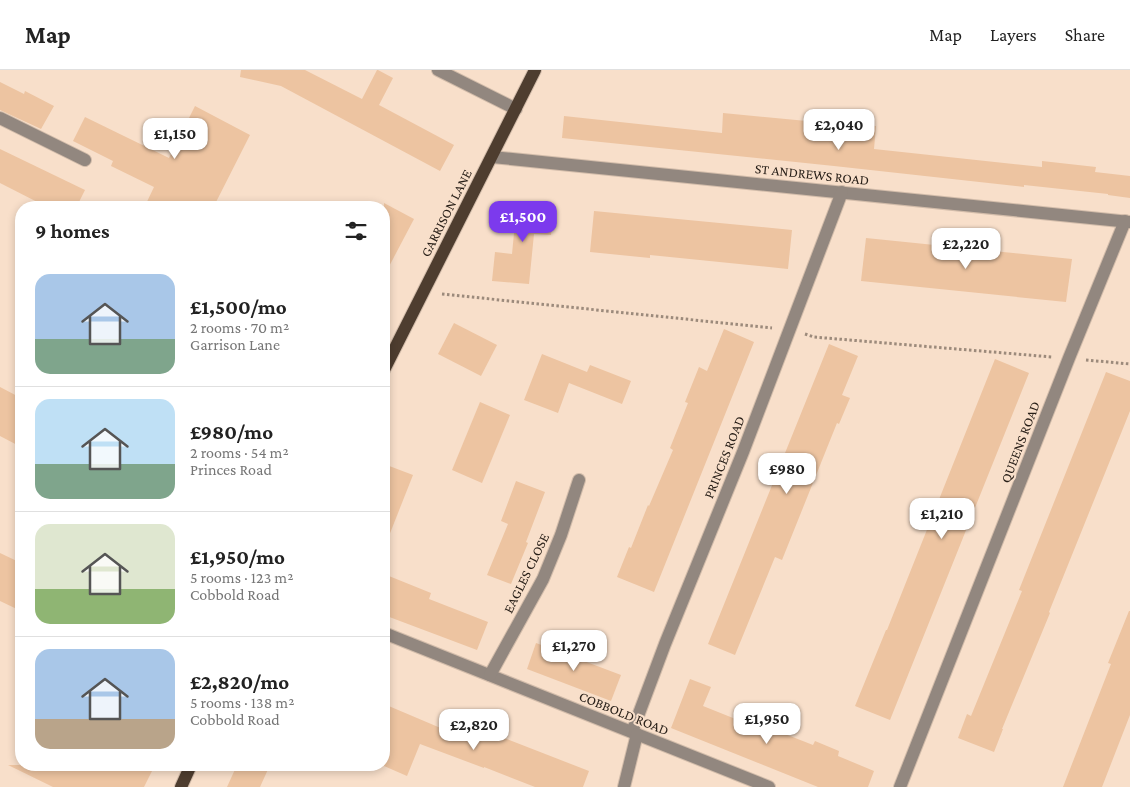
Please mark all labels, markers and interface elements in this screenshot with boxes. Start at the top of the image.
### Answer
text: Map [25,21,71,48]
text: Map [929,25,962,45]
text: Layers [990,25,1037,45]
text: Share [1065,25,1105,45]
pin: £2,040 [798,108,880,151]
text: £2,040 [815,116,863,133]
pin: £1,150 [134,118,216,160]
text: £1,150 [154,125,196,142]
street label: ST ANDREWS ROAD [754,160,870,188]
street label: GARRISON LANE [417,166,475,259]
pin: £1,500 [482,200,564,243]
text: £1,500 [500,208,546,225]
icon: filters [342,217,370,245]
text: 9 homes [35,219,110,243]
pin: £2,220 [925,228,1007,270]
text: £2,220 [943,235,989,252]
icon: home [75,294,135,354]
text: £1,500/mo [190,295,287,319]
text: 2 rooms · 70 m² [190,319,289,336]
text: Garrison Lane [190,336,280,353]
street label: QUEENS ROAD [997,399,1043,485]
street label: PRINCES ROAD [700,413,748,501]
icon: home [75,419,135,479]
text: £980/mo [190,420,273,444]
text: 2 rooms · 54 m² [190,444,289,461]
pin: £980 [757,452,817,495]
text: £980 [769,460,805,477]
text: Princes Road [190,461,272,478]
pin: £1,210 [901,498,983,540]
text: £1,210 [921,505,963,522]
street label: EAGLES CLOSE [500,530,552,616]
icon: home [75,544,135,604]
text: £1,950/mo [190,545,285,569]
text: 5 rooms · 123 m² [190,569,293,586]
text: Cobbold Road [190,586,280,603]
pin: £1,270 [533,630,615,672]
text: £1,270 [552,637,596,654]
icon: home [75,669,135,729]
text: £2,820/mo [190,670,289,694]
street label: COBBOLD ROAD [577,688,671,738]
text: 5 rooms · 138 m² [190,694,294,711]
pin: £1,950 [726,702,808,745]
pin: £2,820 [433,708,515,751]
text: £1,950 [745,710,789,727]
text: Cobbold Road [190,711,280,728]
text: £2,820 [450,716,498,733]

